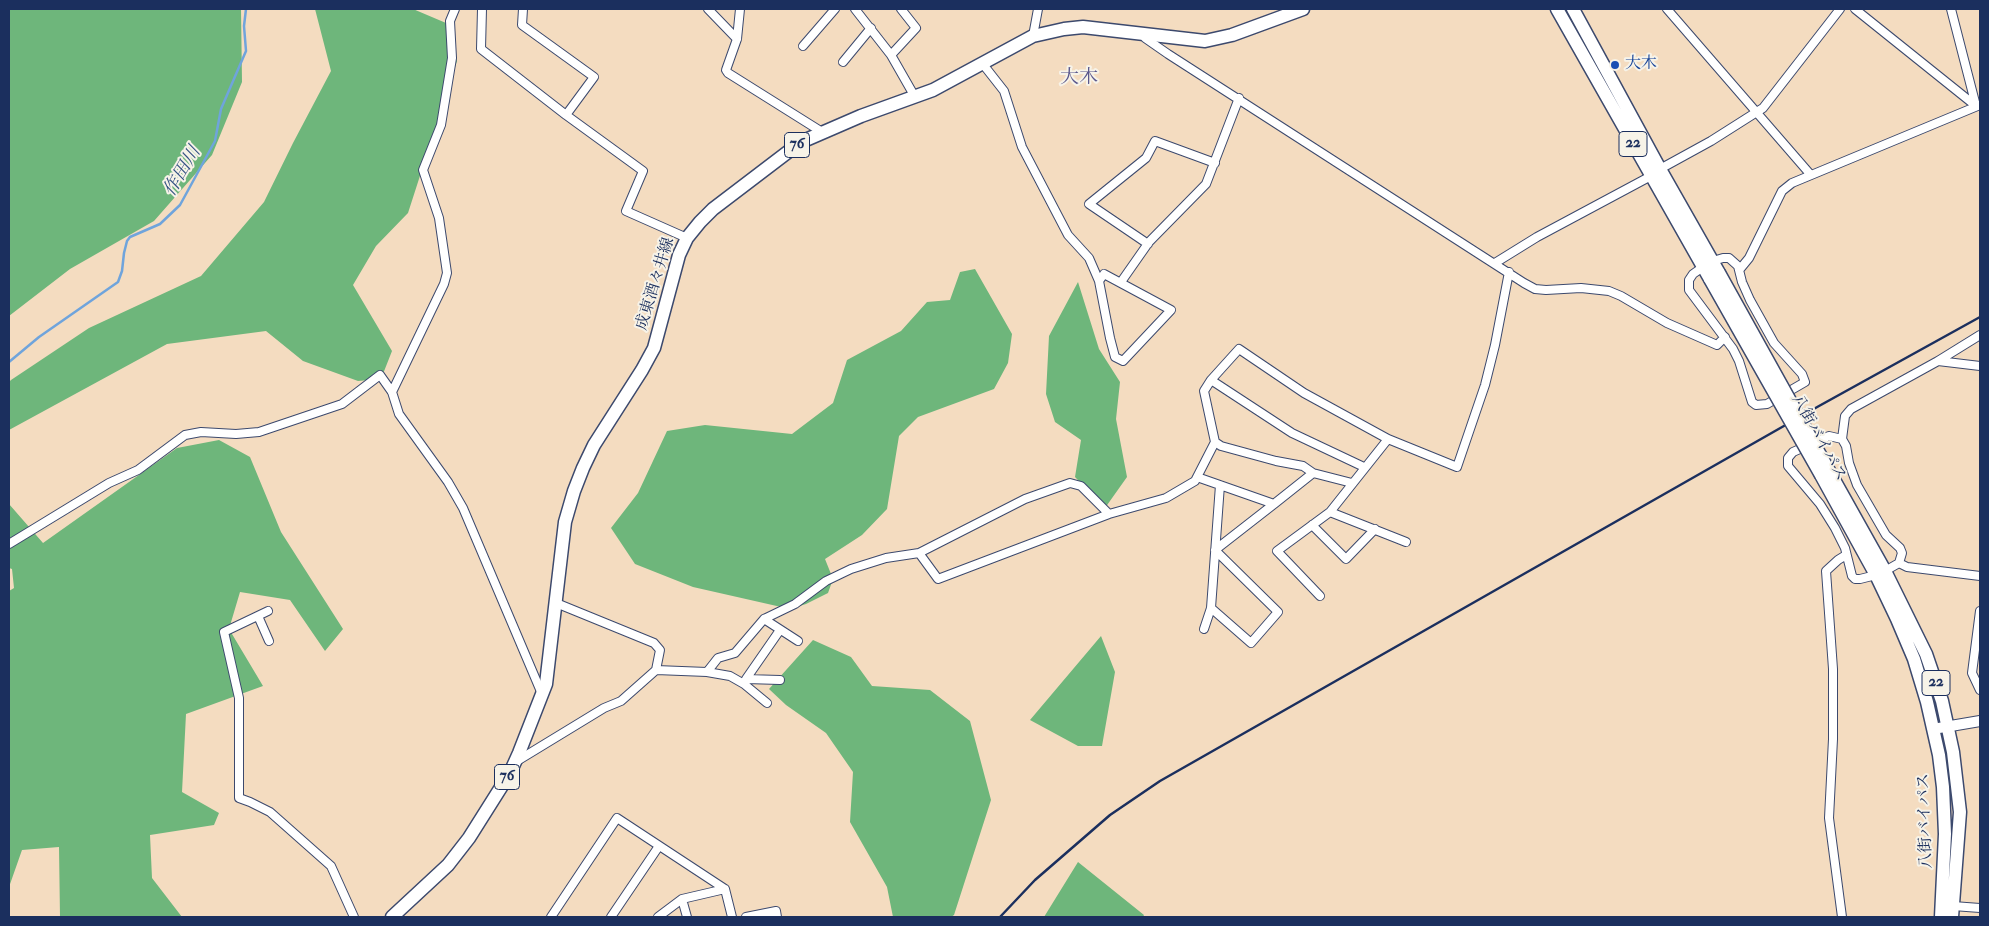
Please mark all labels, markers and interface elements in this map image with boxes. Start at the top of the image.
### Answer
place label: 大木 [1625,55,1657,75]
marker: 大木 [1609,59,1621,71]
district label: 大木 [1060,68,1098,90]
road number: 76 [784,132,810,158]
road number: 22 [1619,132,1647,156]
water label: 作田川 [160,143,206,201]
street label: 成東酒々井線 [633,235,679,333]
street label: 八街バイパス [1786,391,1850,485]
road number: 22 [1922,670,1950,696]
road number: 76 [494,764,520,790]
street label: 八街バイパス [1915,773,1937,869]

